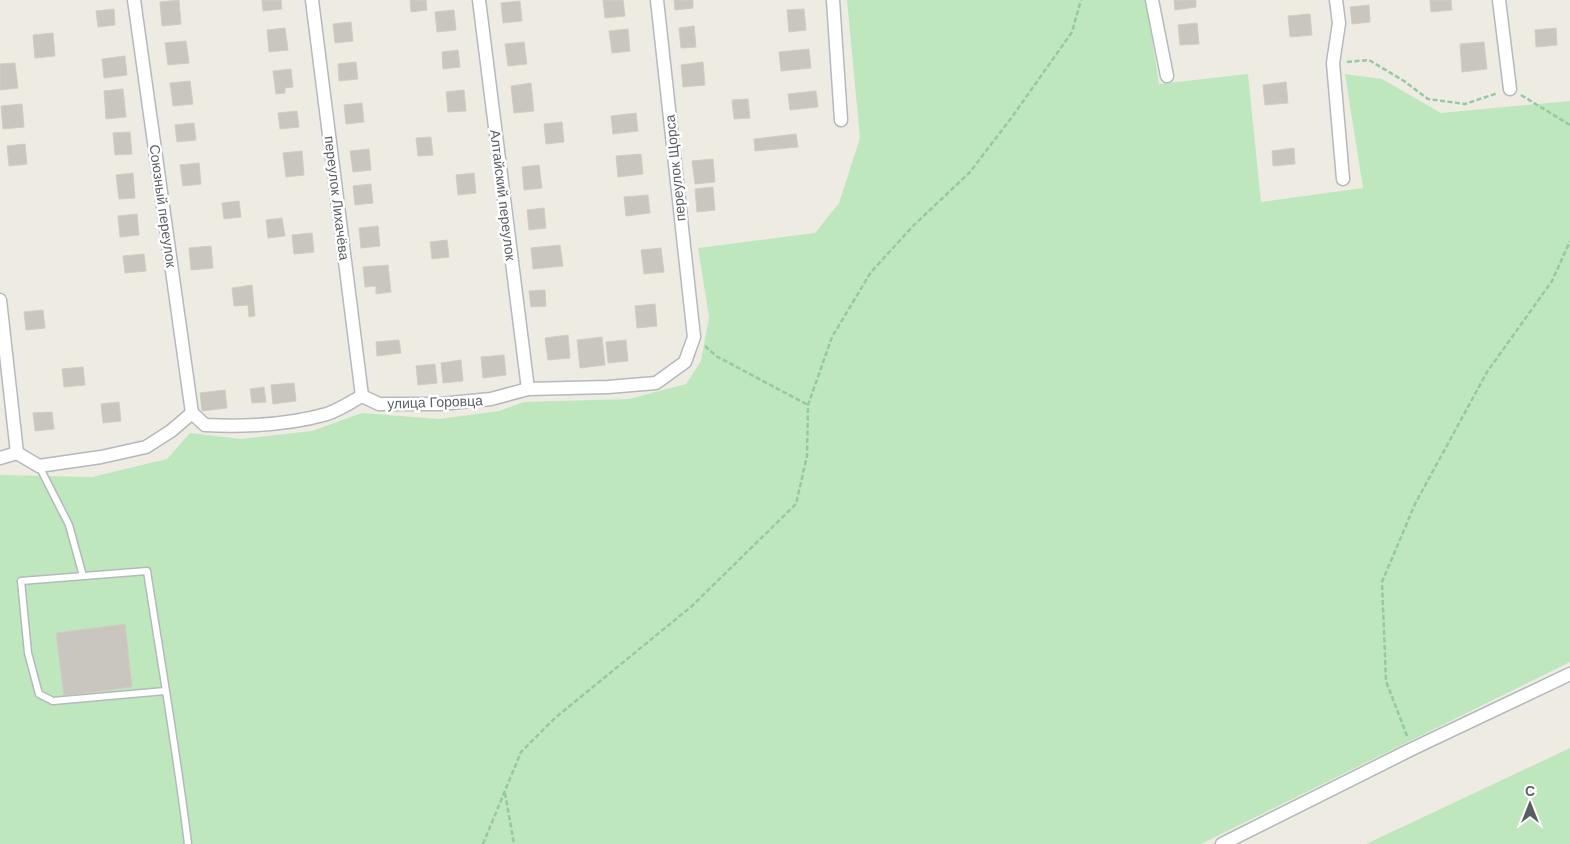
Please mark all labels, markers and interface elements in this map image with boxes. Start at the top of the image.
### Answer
street label: переулок Щорса [661,114,689,222]
street label: Алтайский переулок [487,129,519,262]
street label: переулок Лихачёва [321,135,353,261]
street label: Союзный переулок [146,143,180,269]
street label: улица Горовца [387,392,483,412]
north arrow [1505,779,1555,829]
text: С [1525,783,1535,799]

